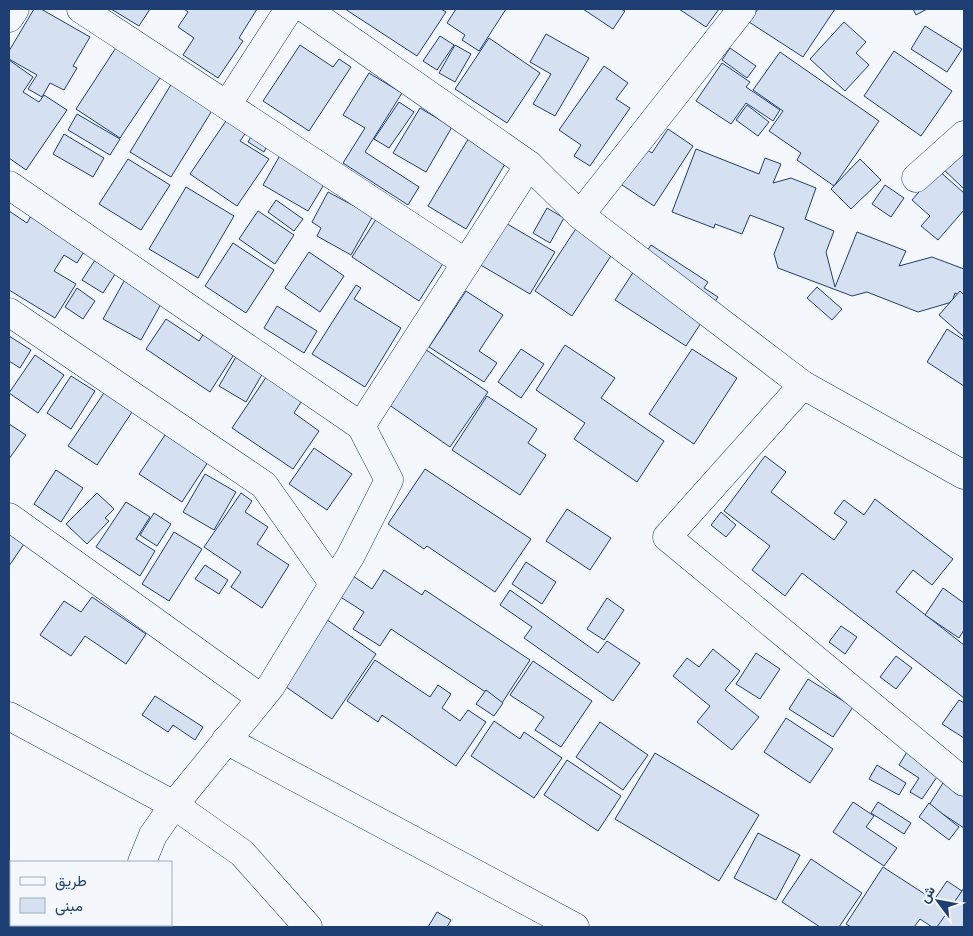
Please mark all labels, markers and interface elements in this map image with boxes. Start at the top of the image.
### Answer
legend [10,861,172,926]
text: طريق [55,872,87,891]
north arrow [913,876,963,926]
text: ش [916,883,939,906]
text: مبنى [55,897,83,916]

